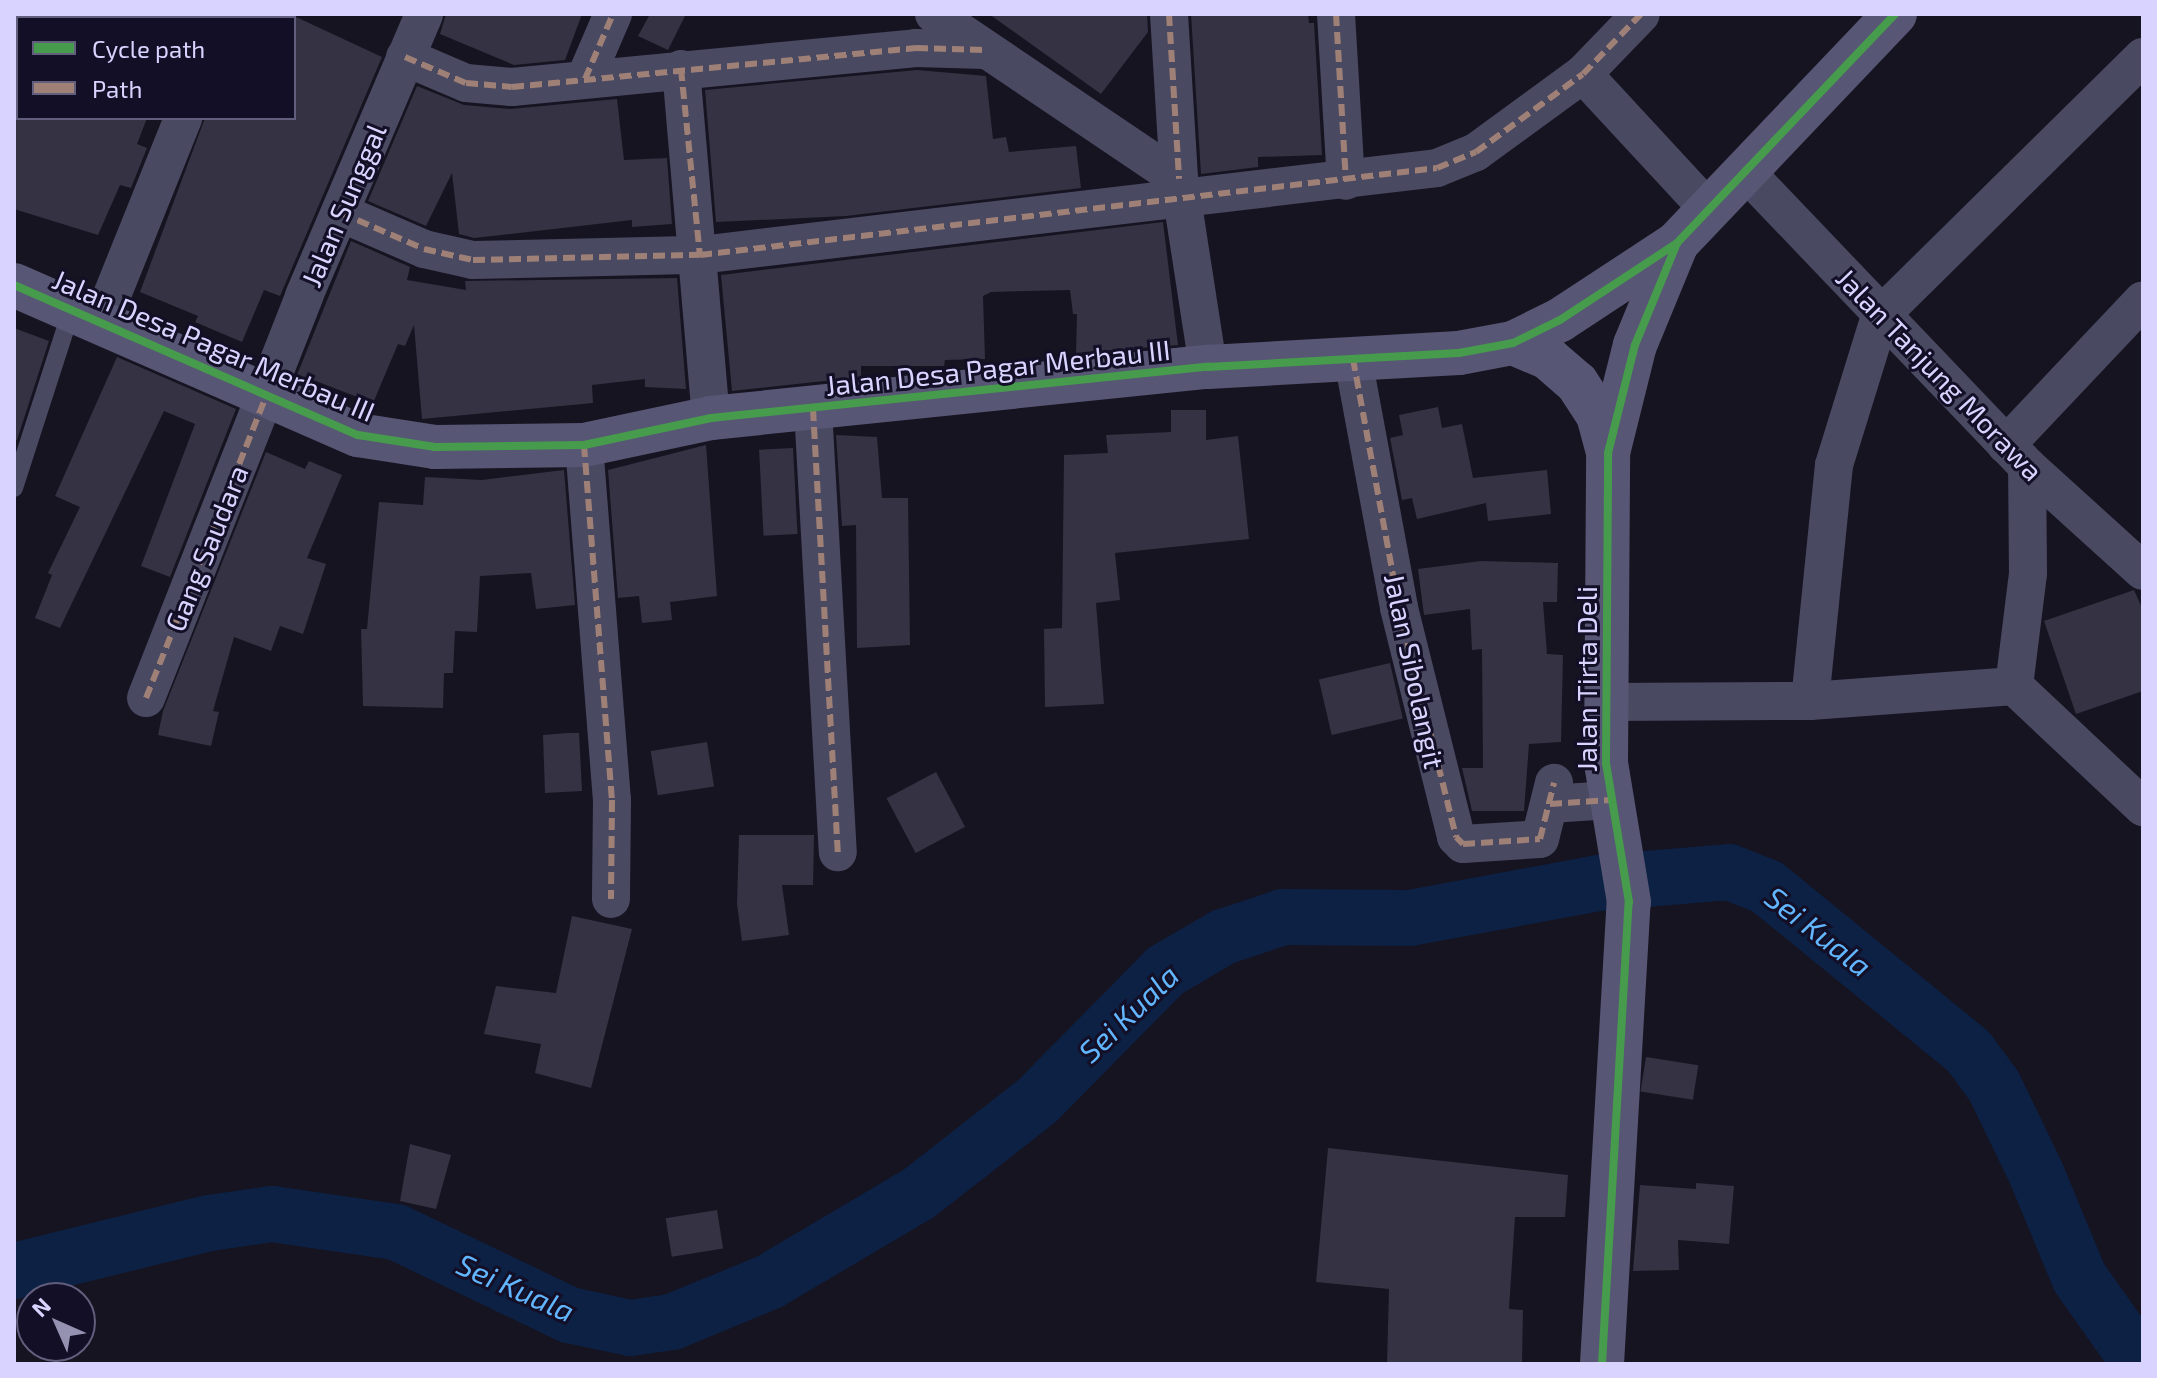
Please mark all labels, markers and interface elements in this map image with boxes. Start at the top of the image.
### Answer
legend [16,16,296,120]
text: Cycle path [92,34,205,63]
text: Path [92,74,142,103]
street label: Jalan Sunggal [294,118,392,292]
street label: Jalan Tanjung Morawa [1830,261,2050,487]
street label: Jalan Desa Pagar Merbau III [48,262,380,428]
street label: Jalan Desa Pagar Merbau III [824,332,1172,402]
street label: Gang Saudara [157,460,255,636]
street label: Jalan Sibolangit [1378,570,1452,772]
street label: Jalan Tirta Deli [1569,586,1603,772]
water label: Sei Kuala [1759,878,1879,984]
water label: Sei Kuala [1071,957,1185,1069]
water label: Sei Kuala [452,1245,580,1329]
north arrow [16,1282,96,1362]
text: N [26,1292,55,1321]

